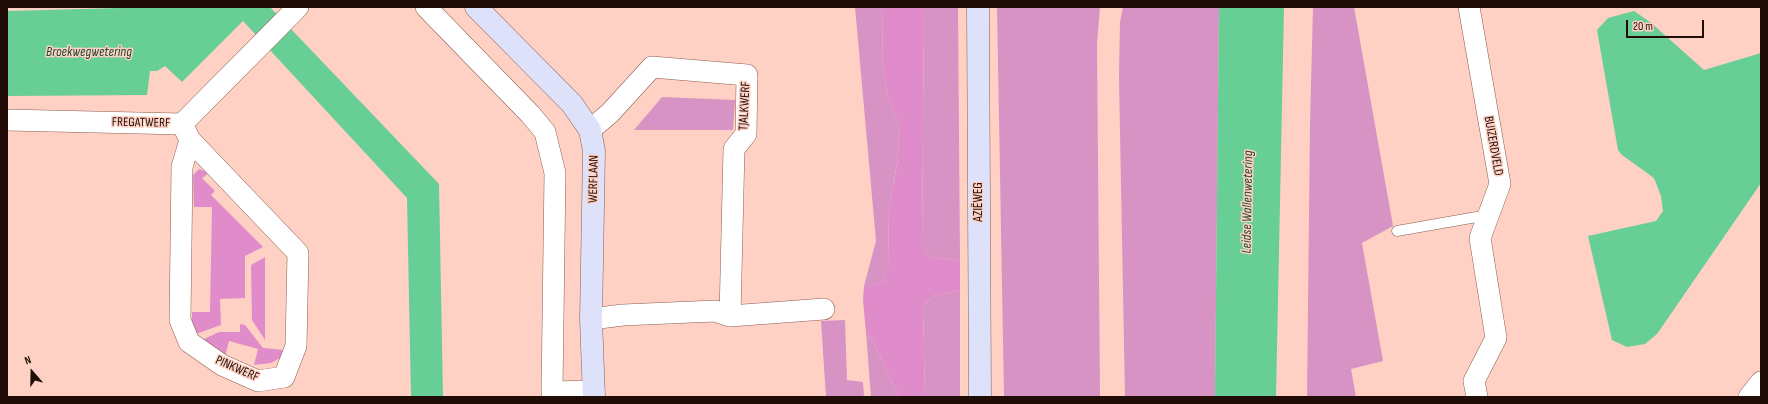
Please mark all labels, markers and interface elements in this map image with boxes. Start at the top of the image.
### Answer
scale bar [1628,12,1706,38]
text: 20 m [1633,19,1653,34]
water label: Broekwegwetering [46,44,132,60]
street label: TJALKWERF [736,81,754,131]
street label: FREGATWERF [112,115,170,131]
street label: BUIZERDVELD [1480,115,1506,177]
water label: Leidse Wallenwetering [1239,150,1257,254]
street label: WERFLAAN [586,155,602,203]
street label: AZIËWEG [971,182,987,222]
north arrow [12,352,52,392]
text: N [23,353,33,367]
street label: PINKWERF [213,353,261,385]

